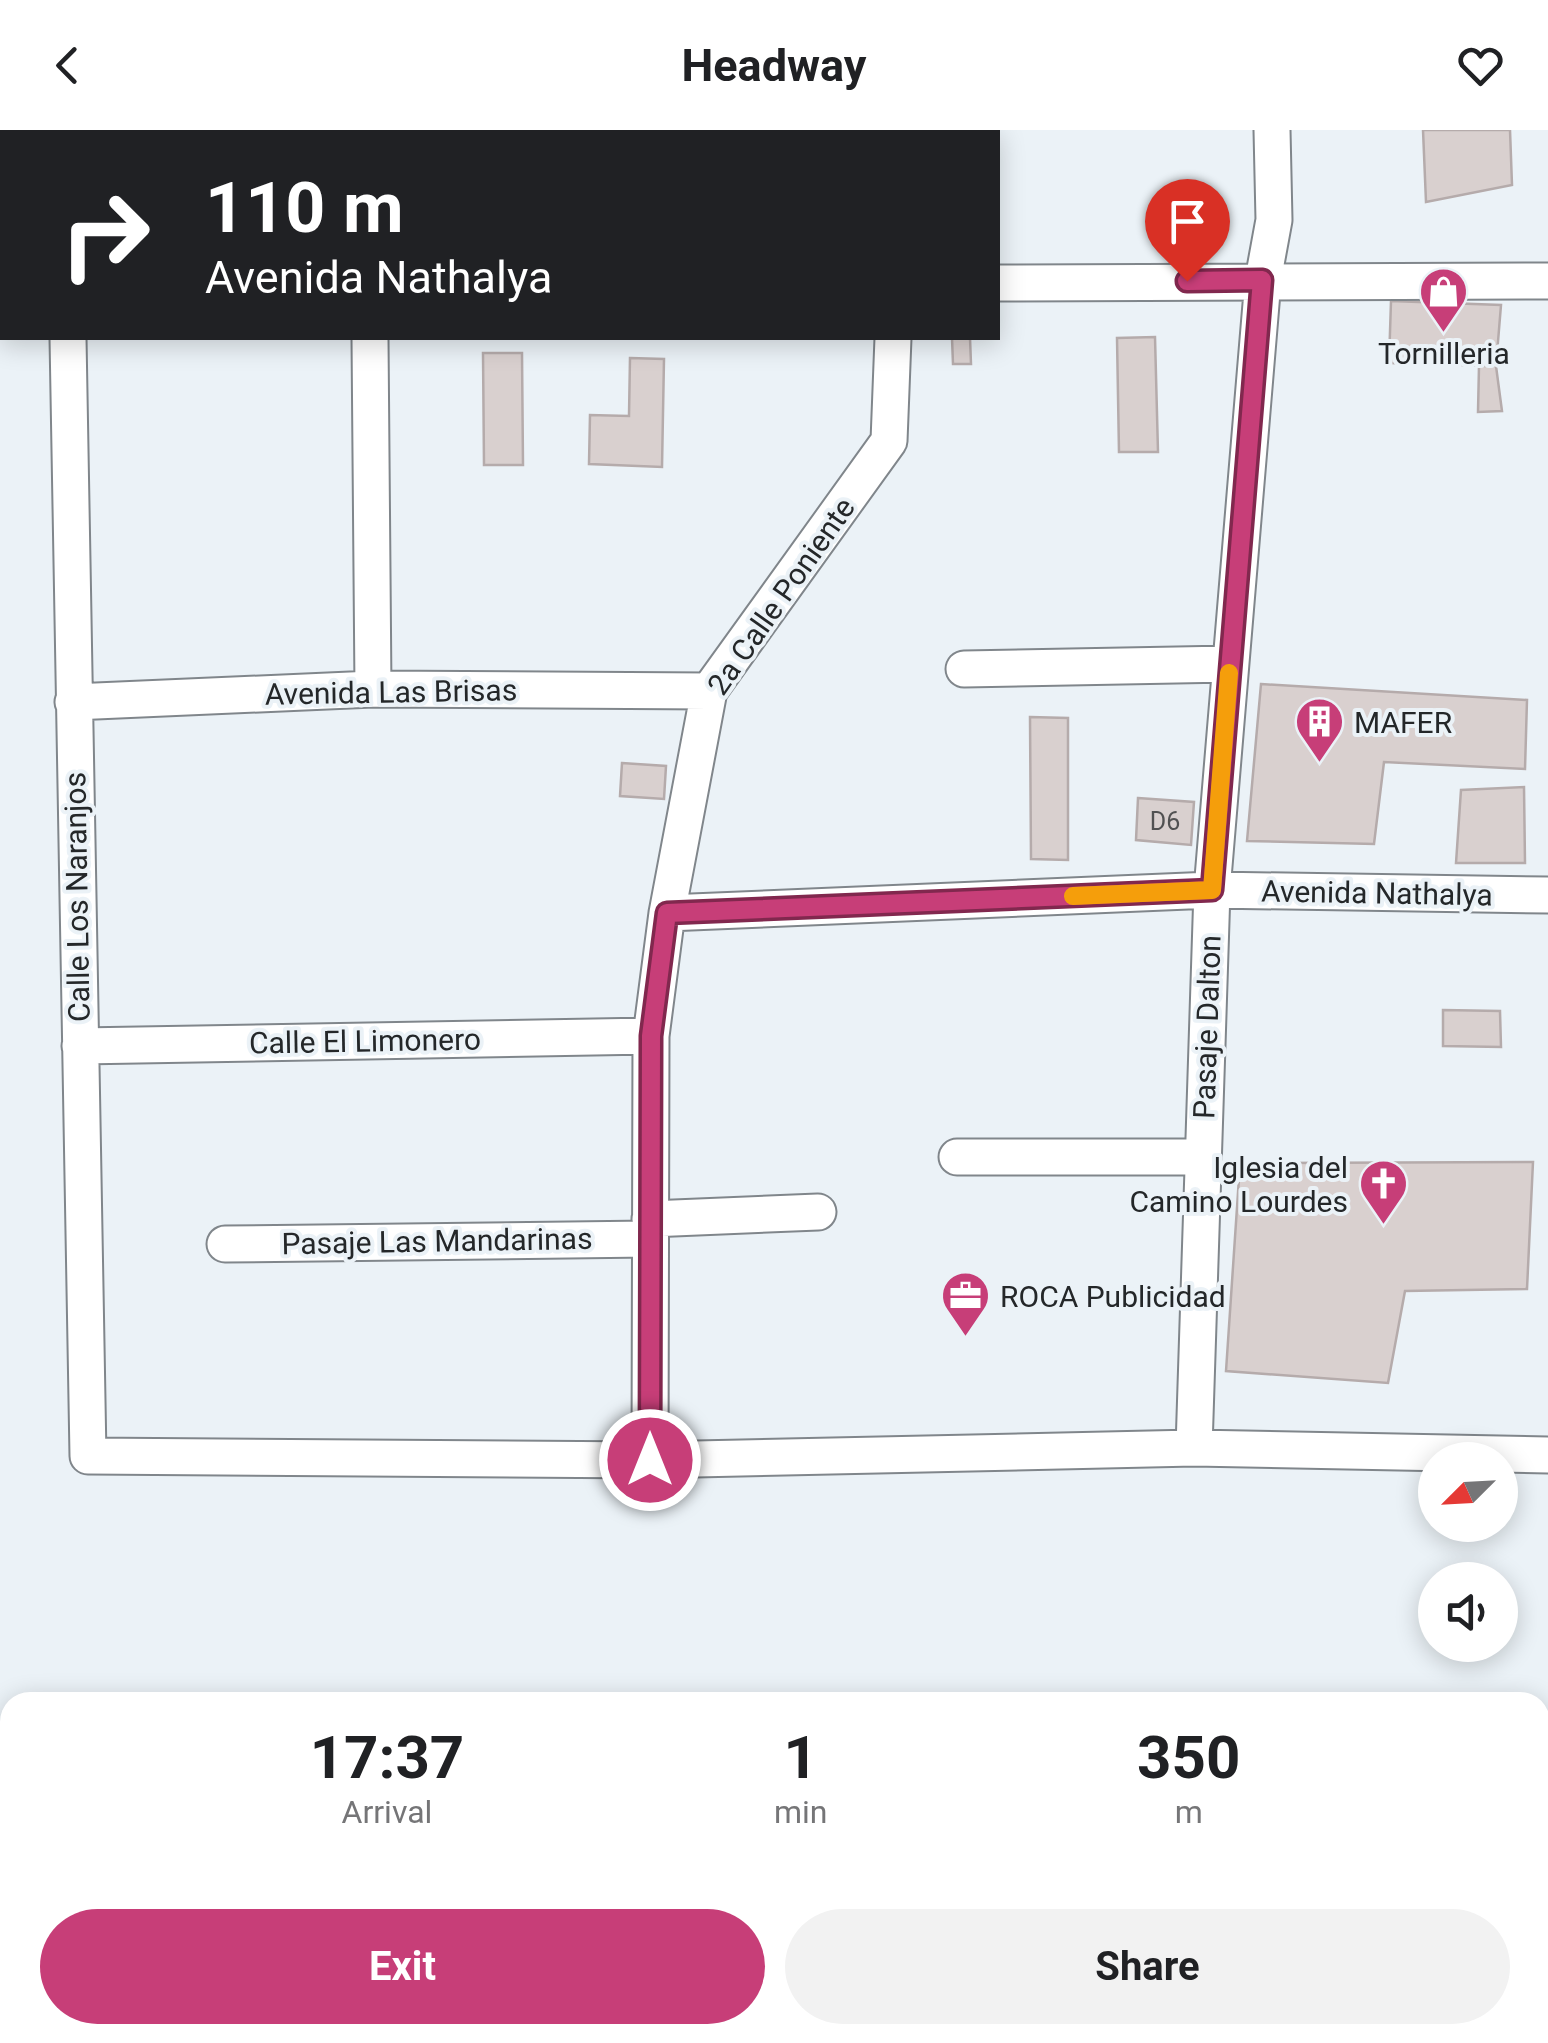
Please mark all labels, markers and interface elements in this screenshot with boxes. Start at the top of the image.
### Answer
icon: back [40,38,95,93]
icon: heart [1453,38,1508,93]
text: Headway [682,39,866,92]
text: 110 m [205,167,404,249]
icon: right [40,170,170,300]
pin [1145,179,1230,282]
icon: arrive [1160,194,1215,249]
text: Avenida Nathalya [205,251,552,304]
shop icon: Tornilleria [1418,266,1470,334]
place label: Tornilleria [1378,336,1510,371]
street label: 2a Calle Poniente [700,491,862,701]
street label: Avenida Las Brisas [264,672,518,712]
building icon: MAFER [1293,696,1345,764]
place label: MAFER [1354,705,1452,740]
street label: Calle Los Naranjos [57,772,97,1022]
house number: D6 [1150,807,1180,836]
street label: Avenida Nathalya [1261,873,1493,913]
street label: Pasaje Dalton [1186,934,1228,1120]
street label: Calle El Limonero [249,1021,481,1061]
place label: Iglesia del Camino Lourdes [1129,1150,1348,1219]
church icon: Iglesia del Camino Lourdes [1357,1158,1409,1226]
street label: Pasaje Las Mandarinas [281,1221,593,1261]
office icon: ROCA Publicidad [939,1270,991,1338]
place label: ROCA Publicidad [1000,1279,1226,1314]
position arrow [598,1408,702,1512]
north arrow [1418,1442,1518,1542]
map controls [1418,1442,1518,1662]
button: sound [1418,1562,1518,1662]
text: 17:37 [310,1722,464,1793]
text: 1 [783,1722,818,1793]
text: 350 [1137,1722,1240,1793]
text: Arrival [342,1793,432,1831]
text: min [774,1793,827,1831]
text: m [1175,1793,1203,1831]
button: Exit [40,1909,765,2024]
button: Share [785,1909,1510,2024]

